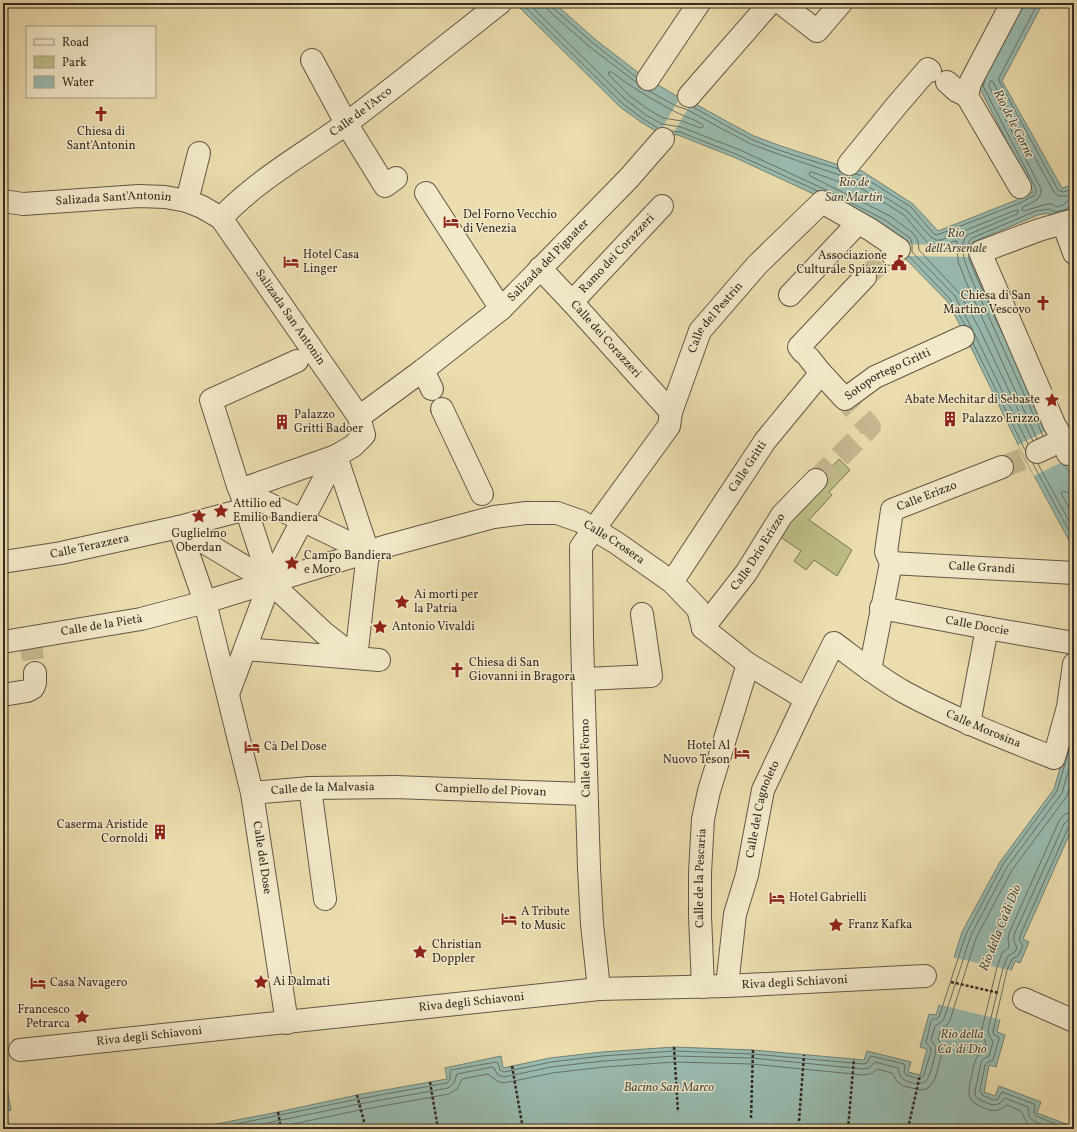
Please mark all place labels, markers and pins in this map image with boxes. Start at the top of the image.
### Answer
church icon: Chiesa di Sant'Antonin [92,105,110,123]
place label: Chiesa di Sant'Antonin [66,124,136,154]
place label: Del Forno Vecchio di Venezia [463,207,557,237]
hotel icon: Del Forno Vecchio di Venezia [442,213,460,231]
place label: Hotel Casa Linger [303,247,359,277]
place label: Associazione Culturale Spiazzi [796,248,887,278]
hotel icon: Hotel Casa Linger [282,253,300,271]
public building icon: Associazione Culturale Spiazzi [890,254,908,272]
place label: Chiesa di San Martino Vescovo [943,288,1031,318]
church icon: Chiesa di San Martino Vescovo [1034,294,1052,312]
place icon: Abate Mechitar di Sebaste [1043,391,1061,409]
place label: Abate Mechitar di Sebaste [904,392,1040,408]
place label: Palazzo Gritti Badoer [294,407,363,437]
building icon: Palazzo Erizzo [941,410,959,428]
place label: Palazzo Erizzo [962,411,1040,427]
building icon: Palazzo Gritti Badoer [273,413,291,431]
place label: Attilio ed Emilio Bandiera [233,496,318,526]
place icon: Attilio ed Emilio Bandiera [212,502,230,520]
place icon: Guglielmo Oberdan [190,507,208,525]
place label: Guglielmo Oberdan [171,526,227,556]
place label: Campo Bandiera e Moro [304,548,392,578]
place icon: Campo Bandiera e Moro [283,554,301,572]
place label: Ai morti per la Patria [414,587,478,617]
place icon: Ai morti per la Patria [393,593,411,611]
place icon: Antonio Vivaldi [371,618,389,636]
place label: Antonio Vivaldi [392,619,475,635]
place label: Chiesa di San Giovanni in Bragora [469,655,576,685]
church icon: Chiesa di San Giovanni in Bragora [448,661,466,679]
hotel icon: Cà Del Dose [243,738,261,756]
place label: Hotel Al Nuovo Teson [663,738,730,768]
place label: Cà Del Dose [264,739,327,755]
hotel icon: Hotel Al Nuovo Teson [733,744,751,762]
place label: Caserma Aristide Cornoldi [57,817,148,847]
building icon: Caserma Aristide Cornoldi [151,823,169,841]
hotel icon: Hotel Gabrielli [768,889,786,907]
place label: Hotel Gabrielli [789,890,867,906]
place label: A Tribute to Music [521,904,570,934]
hotel icon: A Tribute to Music [500,910,518,928]
place icon: Franz Kafka [827,916,845,934]
place label: Franz Kafka [848,917,912,933]
place label: Christian Doppler [432,937,482,967]
place icon: Christian Doppler [411,943,429,961]
place icon: Ai Dalmati [252,973,270,991]
hotel icon: Casa Navagero [29,974,47,992]
place label: Ai Dalmati [273,974,330,990]
place label: Casa Navagero [50,975,127,991]
place label: Francesco Petrarca [18,1002,70,1032]
place icon: Francesco Petrarca [73,1008,91,1026]

